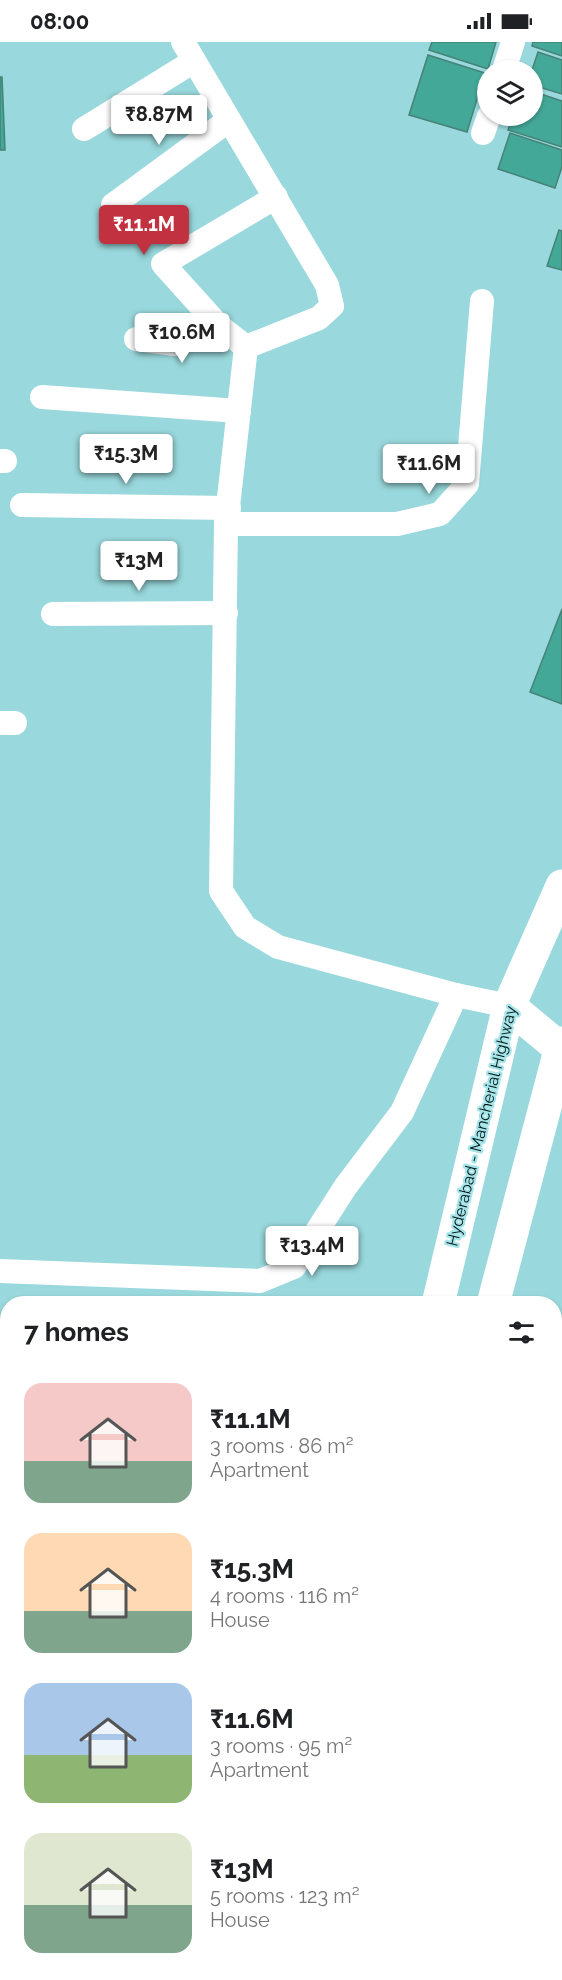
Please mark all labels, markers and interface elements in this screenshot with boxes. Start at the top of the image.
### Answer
text: 08:00 [30,8,89,34]
map controls [477,60,543,126]
button: layers [477,60,543,126]
pin: ₹8.87M [110,95,208,146]
text: ₹8.87M [125,102,193,126]
pin: ₹11.1M [95,205,193,256]
text: ₹11.1M [113,212,175,236]
pin: ₹10.6M [133,313,231,364]
text: ₹10.6M [149,320,215,344]
pin: ₹15.3M [77,434,175,485]
text: ₹15.3M [94,441,158,465]
pin: ₹11.6M [380,444,478,495]
text: ₹11.6M [397,451,461,475]
pin: ₹13M [103,541,175,592]
text: ₹13M [114,548,164,572]
street label: Hyderabad - Mancherial Highway [442,1004,521,1248]
pin: ₹13.4M [263,1226,361,1277]
text: ₹13.4M [280,1233,344,1257]
icon: filters [505,1316,538,1349]
text: 7 homes [24,1317,129,1347]
text: ₹11.1M [210,1404,291,1434]
icon: home [72,1407,144,1479]
text: 3 rooms · 86 m² [210,1434,353,1458]
text: Apartment [210,1458,309,1482]
text: ₹15.3M [210,1554,294,1584]
icon: home [72,1557,144,1629]
text: 4 rooms · 116 m² [210,1584,359,1608]
text: House [210,1608,270,1632]
text: ₹11.6M [210,1704,294,1734]
icon: home [72,1707,144,1779]
text: 3 rooms · 95 m² [210,1734,352,1758]
text: Apartment [210,1758,309,1782]
text: ₹13M [210,1854,274,1884]
icon: home [72,1857,144,1929]
text: 5 rooms · 123 m² [210,1884,359,1908]
text: House [210,1908,270,1932]

